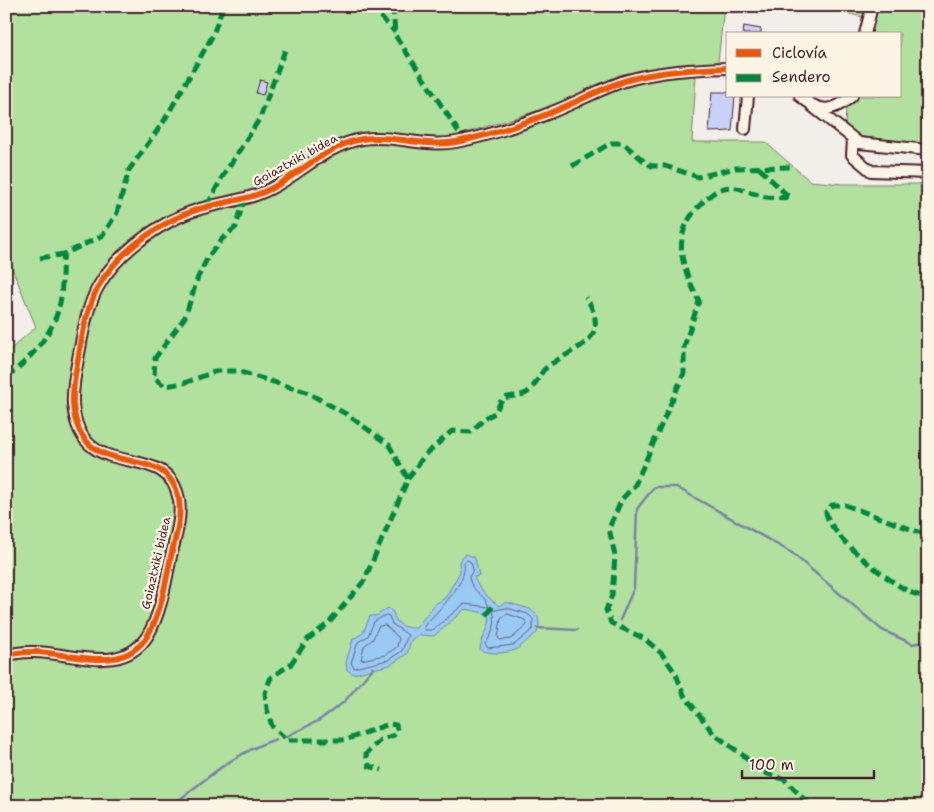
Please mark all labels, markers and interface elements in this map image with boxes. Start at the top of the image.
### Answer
legend [726,32,902,98]
text: Ciclovía [772,43,828,63]
text: Sendero [772,67,831,87]
street label: Goiaztxiki bidea [250,130,341,190]
street label: Goiaztxiki bidea [138,515,175,611]
scale bar [742,747,874,779]
text: 100 m [749,755,794,775]

